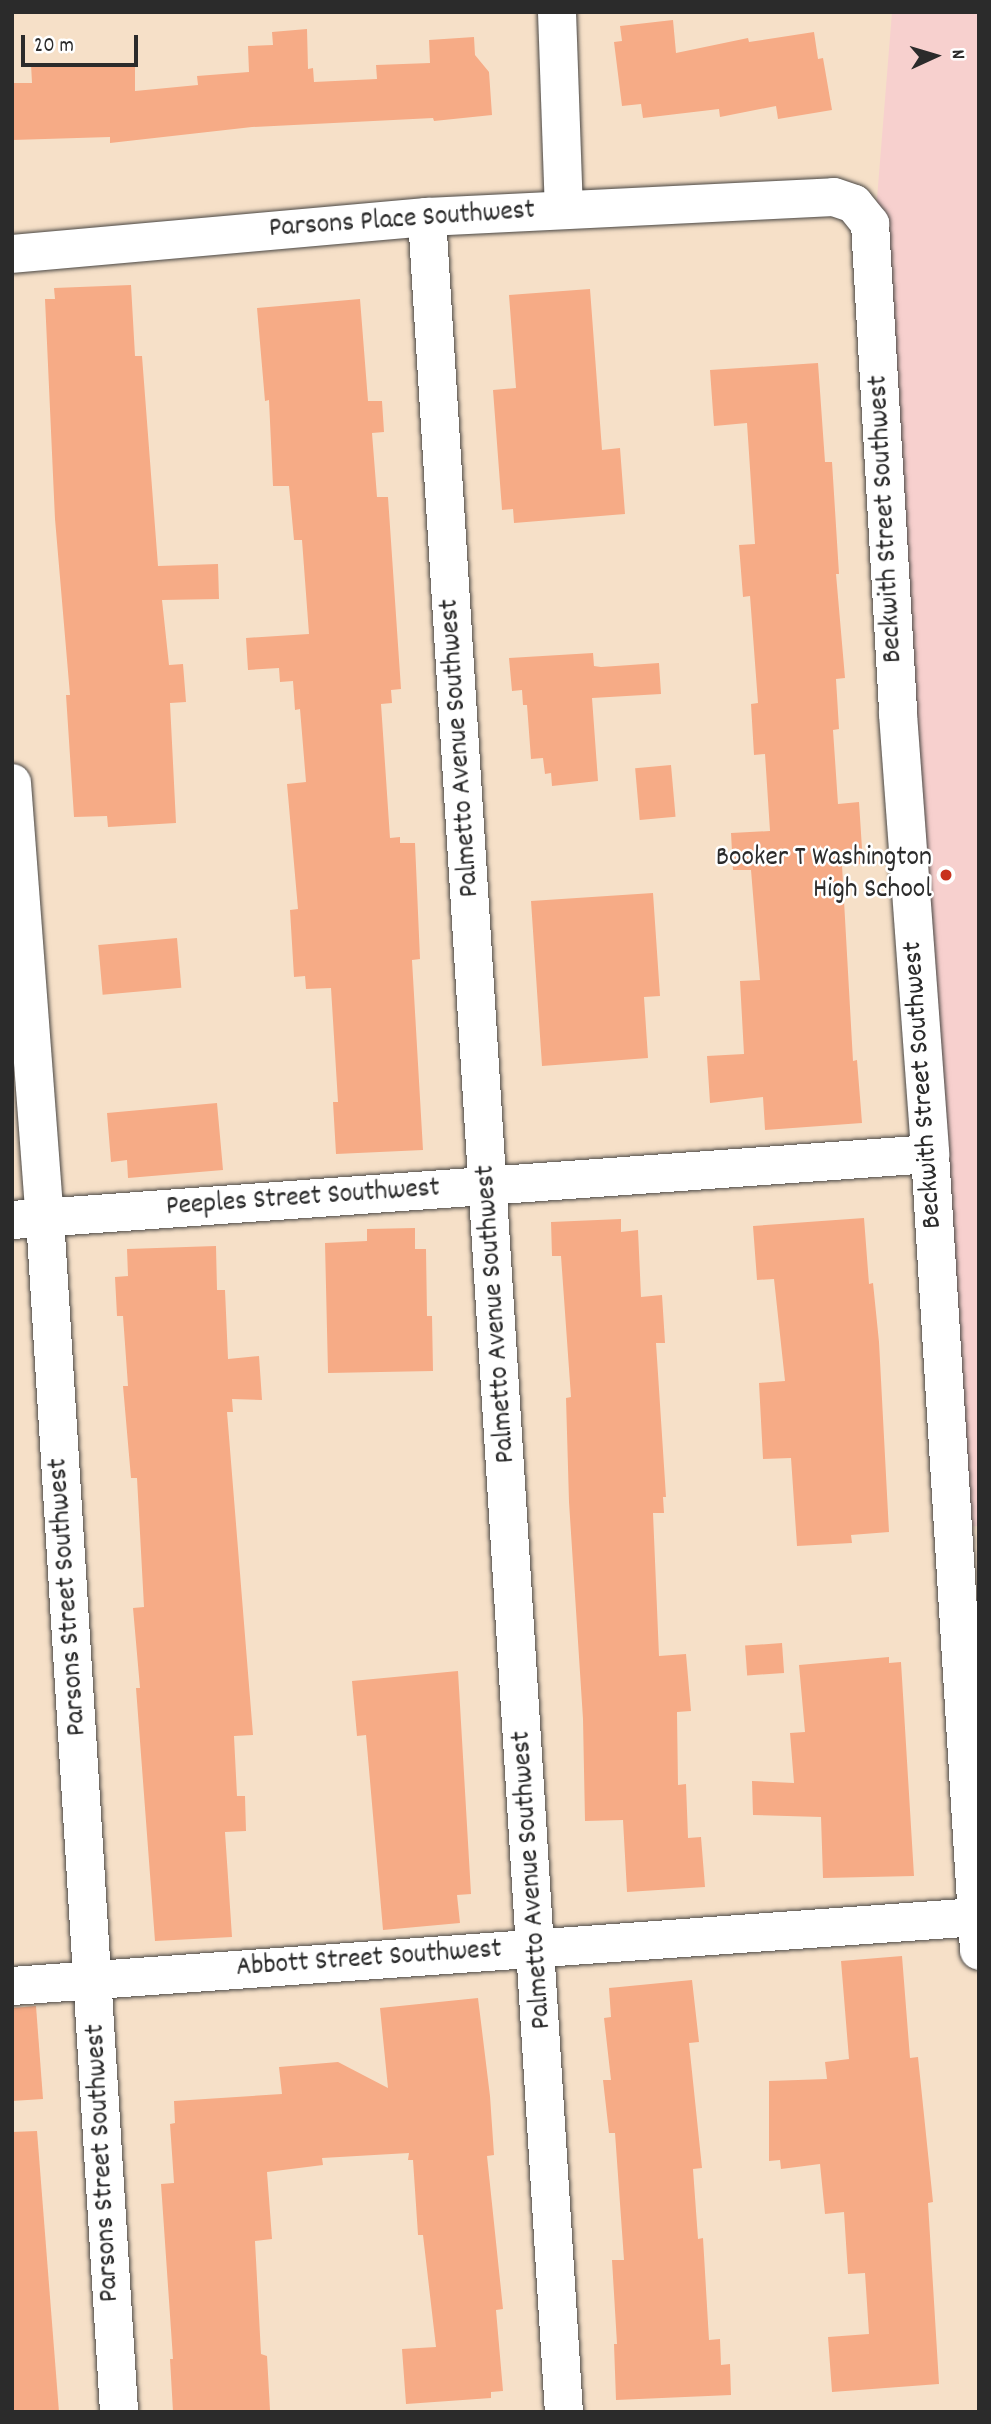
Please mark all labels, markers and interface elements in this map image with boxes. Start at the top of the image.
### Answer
scale bar [24,21,142,65]
north arrow [900,21,970,91]
text: 20 m [34,32,74,62]
text: N [943,49,970,60]
street label: Parsons Place Southwest [268,195,536,247]
street label: Beckwith Street Southwest [863,374,911,664]
street label: Palmetto Avenue Southwest [434,598,488,898]
place label: Booker T Washington High School [716,842,932,908]
marker: Booker T Washington High School [938,867,954,883]
street label: Beckwith Street Southwest [897,940,951,1230]
street label: Palmetto Avenue Southwest [470,1164,524,1464]
street label: Peeples Street Southwest [165,1173,441,1225]
street label: Parsons Street Southwest [43,1457,95,1737]
street label: Palmetto Avenue Southwest [506,1730,560,2030]
street label: Abbott Street Southwest [235,1934,503,1986]
street label: Parsons Street Southwest [80,2023,128,2303]

